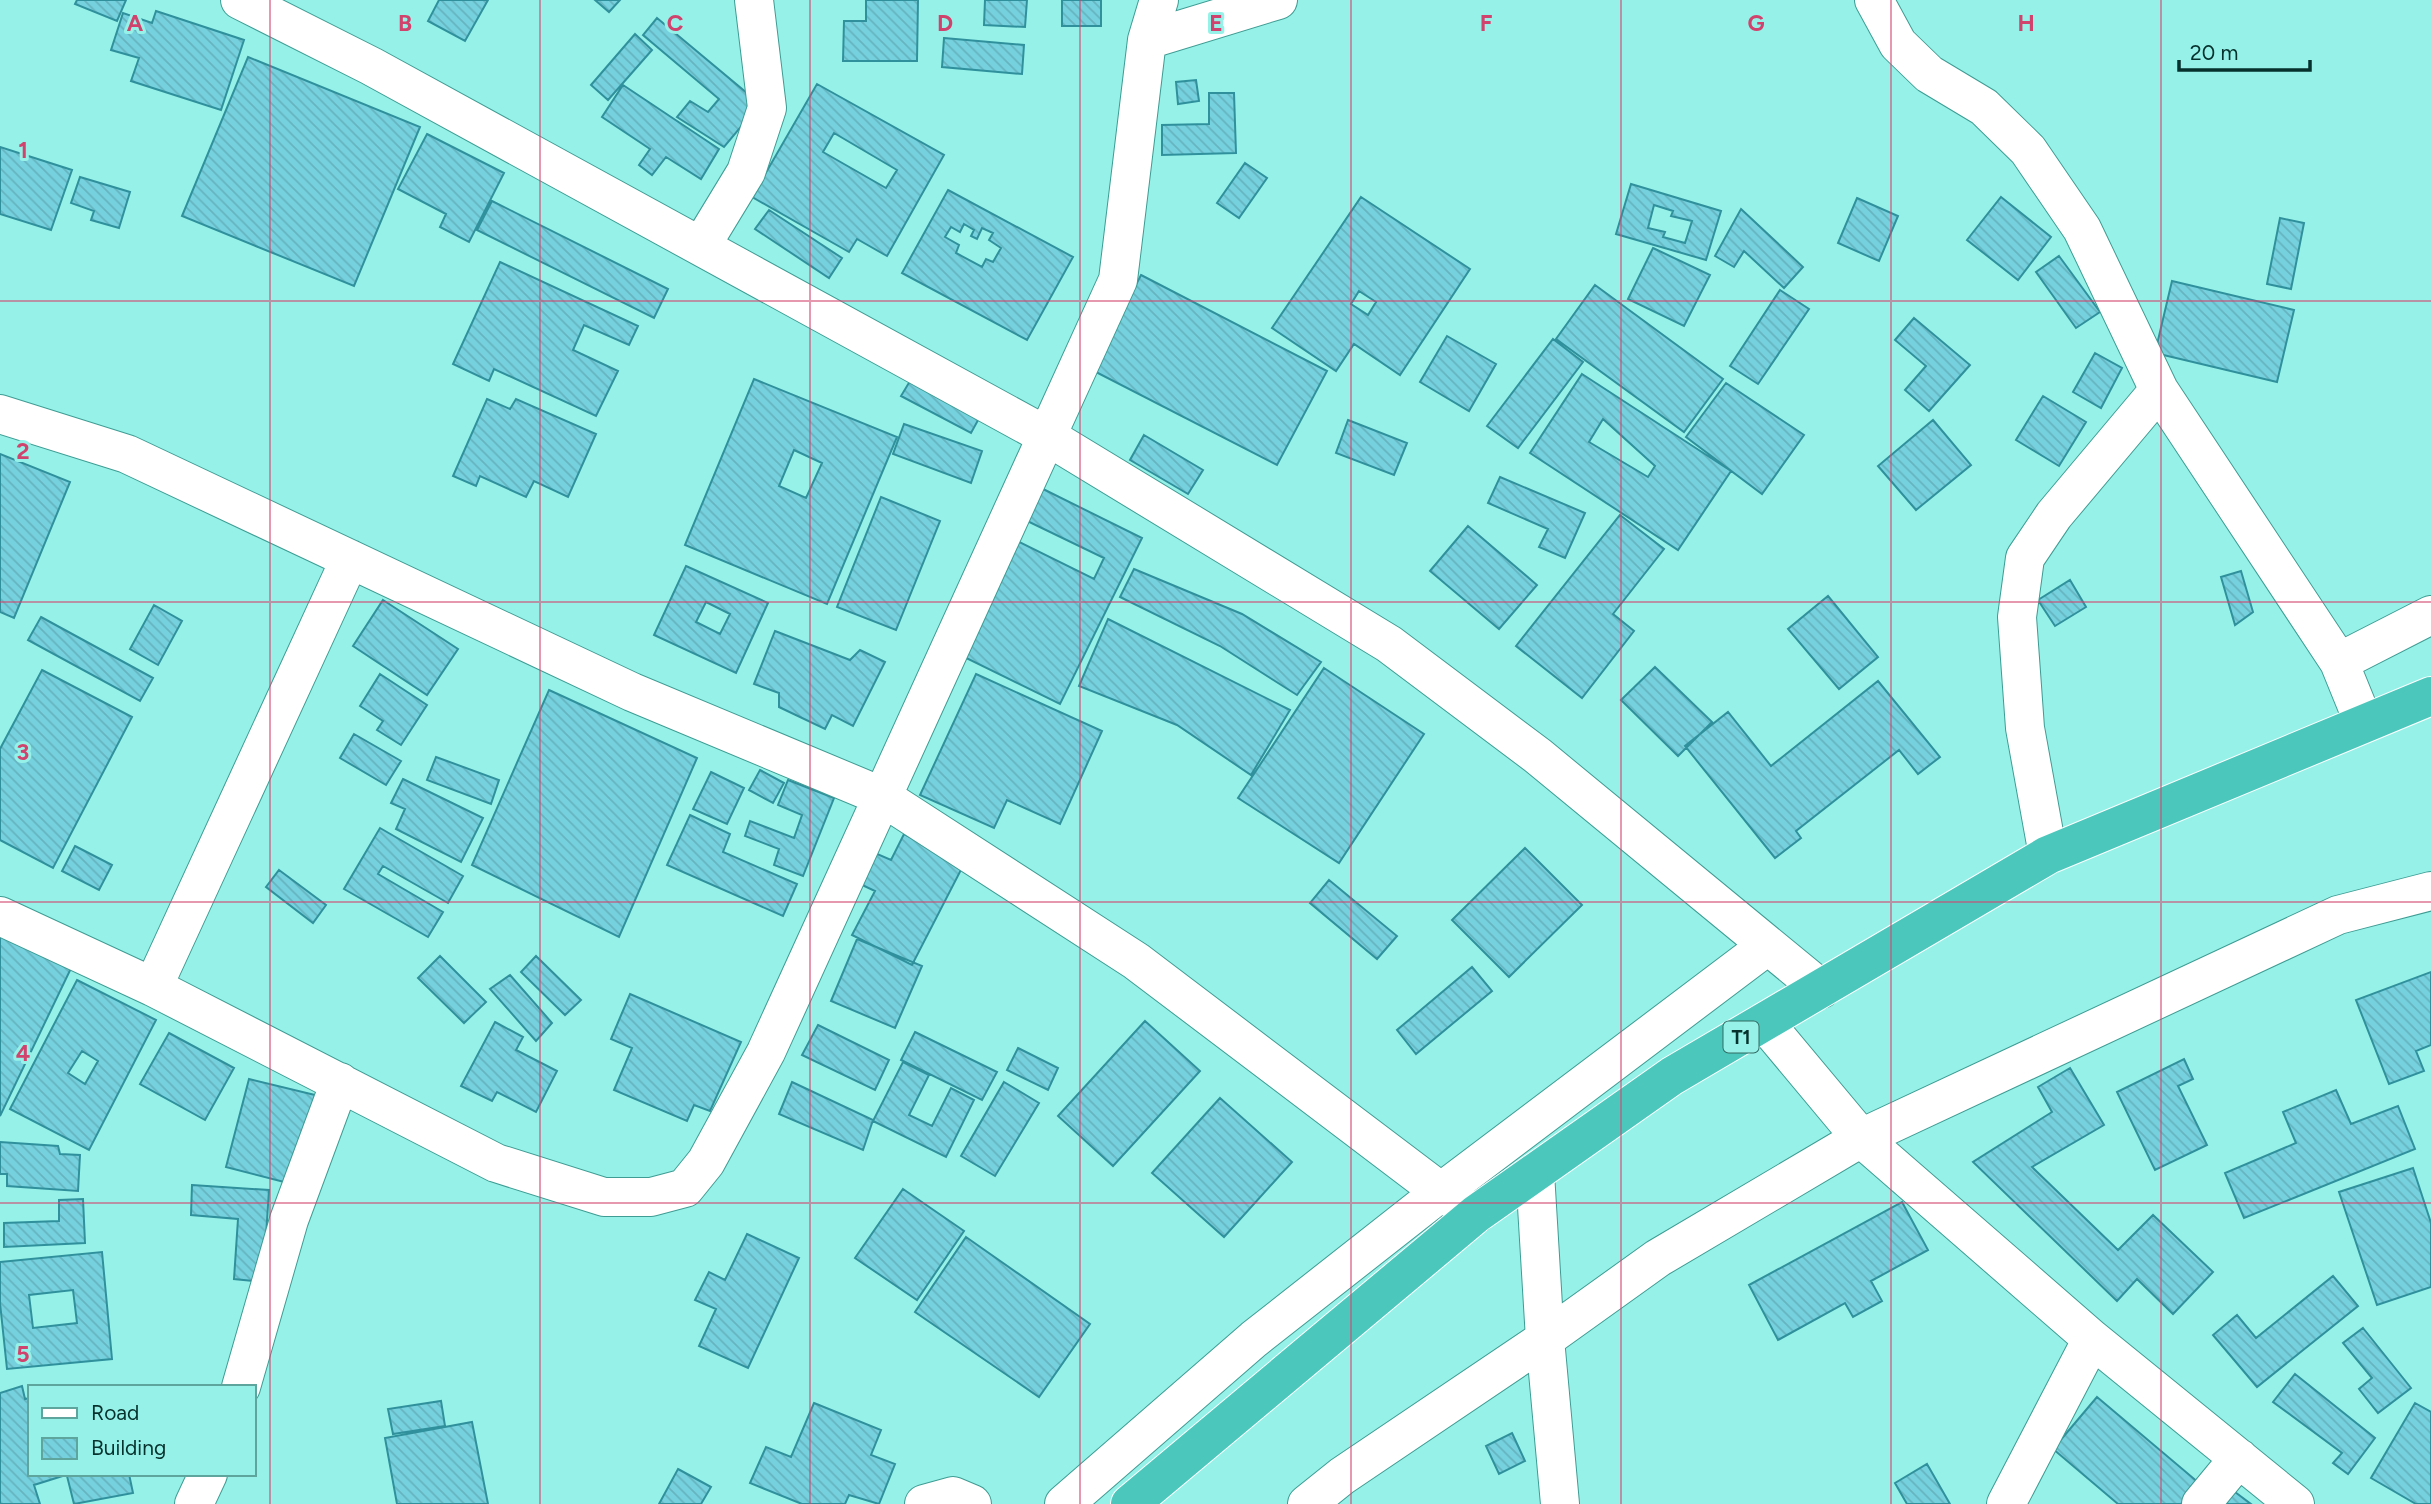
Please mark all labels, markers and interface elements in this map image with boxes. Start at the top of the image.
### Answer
text: A [127,9,144,37]
text: B [398,9,412,37]
text: C [667,9,684,37]
text: D [937,9,953,37]
text: E [1209,9,1223,37]
text: F [1480,9,1493,37]
text: G [1747,9,1765,37]
text: H [2017,9,2035,37]
scale bar [2179,28,2310,72]
text: 20 m [2190,40,2238,65]
text: 1 [18,136,28,164]
text: 2 [16,437,30,465]
text: 3 [17,738,29,766]
road number: T1 [1724,1021,1758,1052]
text: 4 [16,1039,30,1067]
text: 5 [16,1340,30,1368]
legend [28,1385,256,1476]
text: Road [91,1400,139,1425]
text: Building [91,1435,166,1460]

